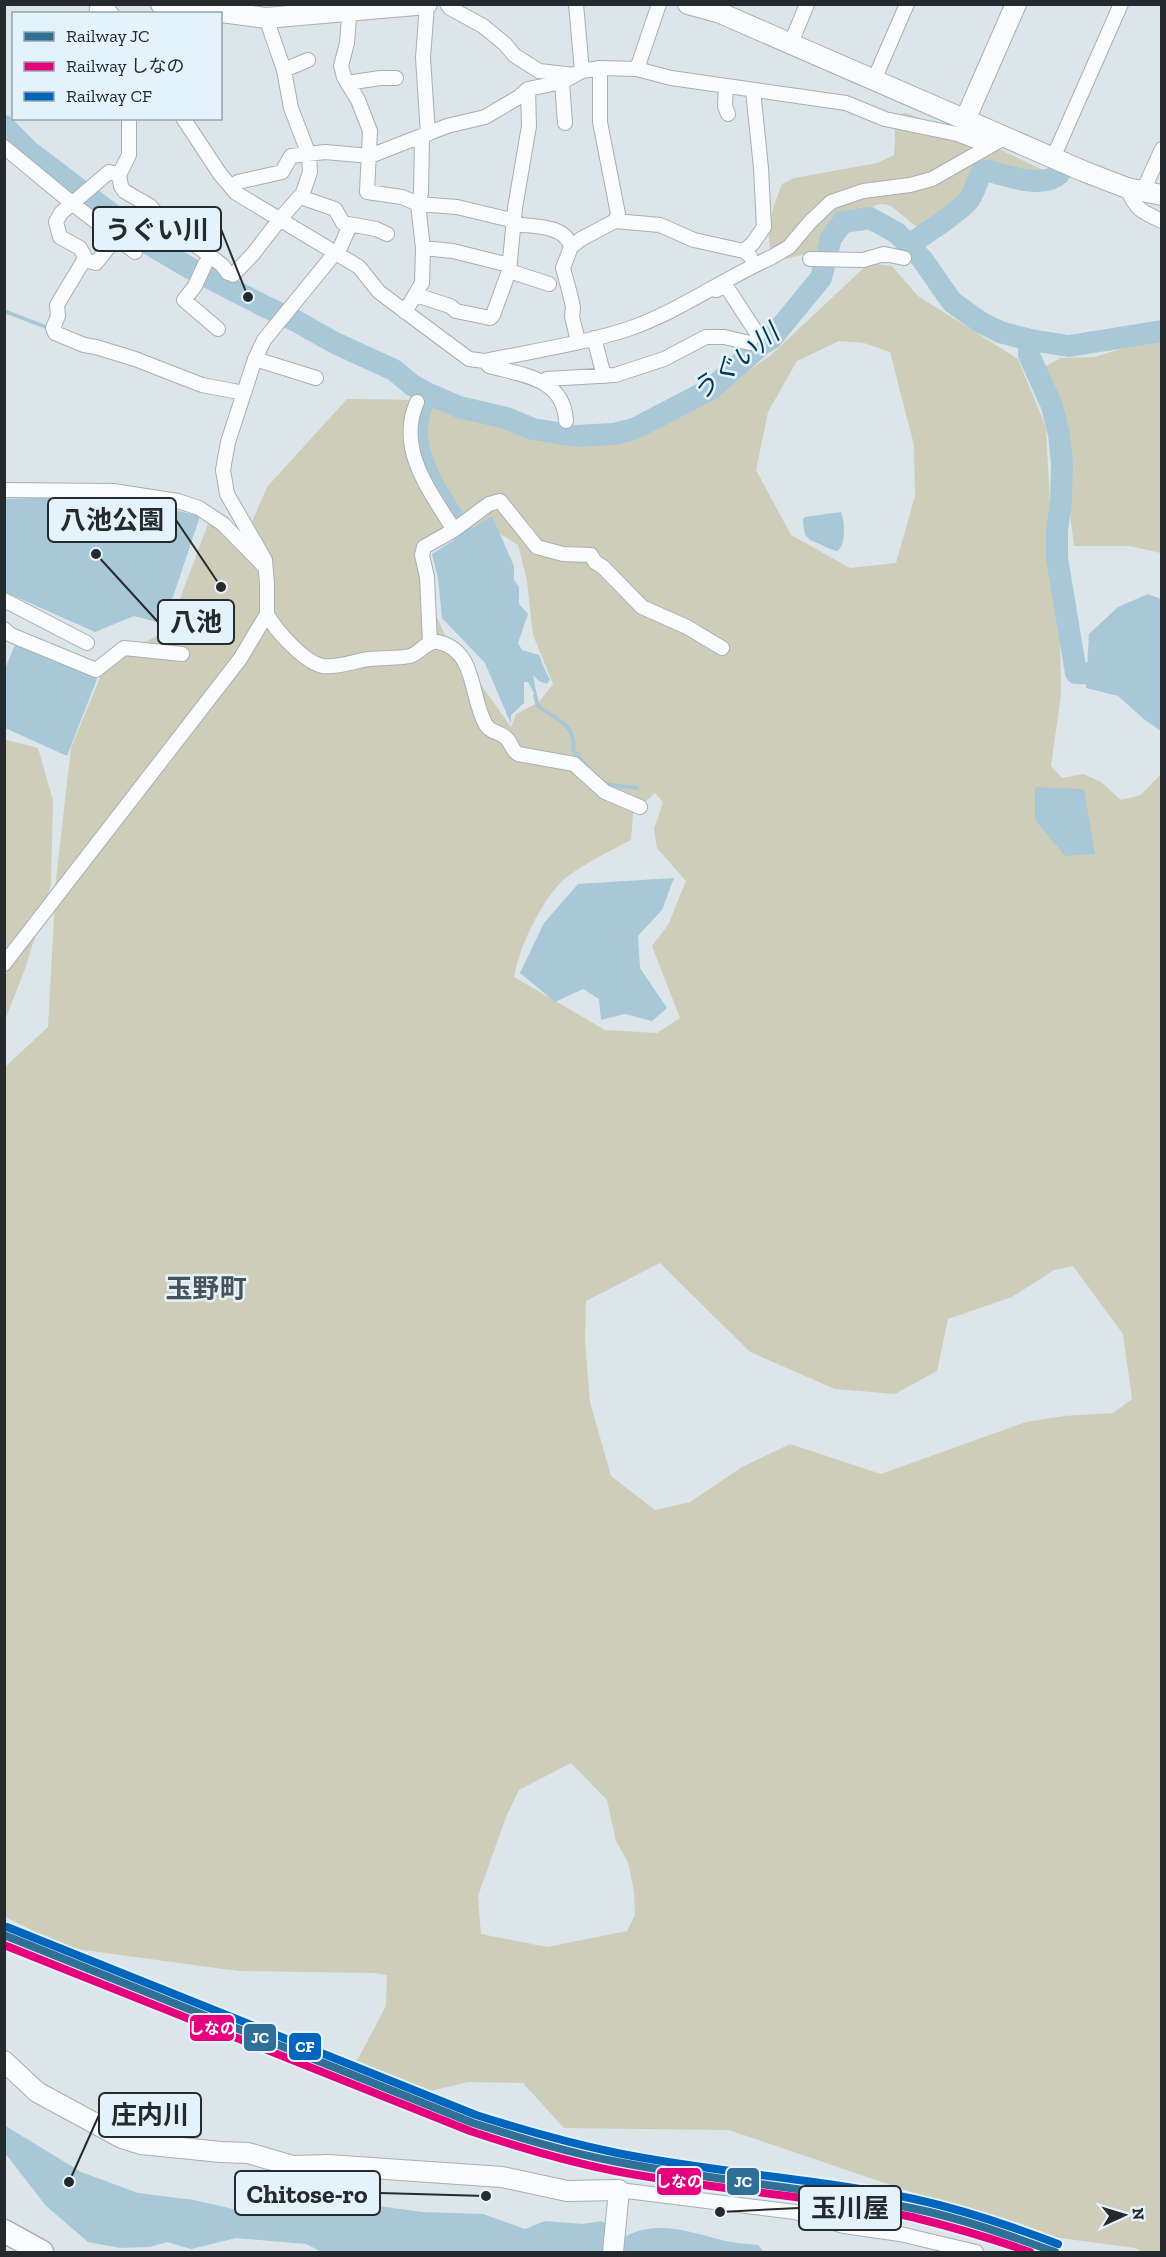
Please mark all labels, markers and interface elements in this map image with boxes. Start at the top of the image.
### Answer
legend [12,12,222,120]
text: Railway JC [66,25,150,47]
text: Railway しなの [66,55,184,77]
text: Railway CF [66,85,152,107]
callout: うぐい川 [93,207,221,251]
text: うぐい川 [105,214,209,246]
water label: うぐい川 [685,315,788,407]
callout: 八池公園 [48,498,176,542]
text: 八池公園 [60,504,164,536]
callout: 八池 [158,600,234,644]
text: 八池 [170,606,222,638]
district label: 玉野町 [166,1273,247,1305]
line badge: しなの [189,2014,235,2042]
text: しなの [188,2019,236,2038]
line badge: JC [243,2023,277,2052]
text: JC [251,2028,269,2047]
line badge: CF [288,2032,322,2061]
text: CF [295,2037,315,2056]
callout: 庄内川 [99,2093,201,2137]
text: 庄内川 [111,2099,189,2131]
line badge: しなの [656,2167,702,2196]
line badge: JC [726,2167,760,2196]
callout: Chitose-ro [235,2171,380,2215]
text: しなの [655,2172,703,2191]
text: JC [734,2172,752,2191]
text: Chitose-ro [246,2178,368,2210]
north arrow [1094,2185,1154,2245]
callout: 玉川屋 [799,2186,901,2230]
text: 玉川屋 [811,2192,889,2224]
text: N [1129,2207,1148,2221]

